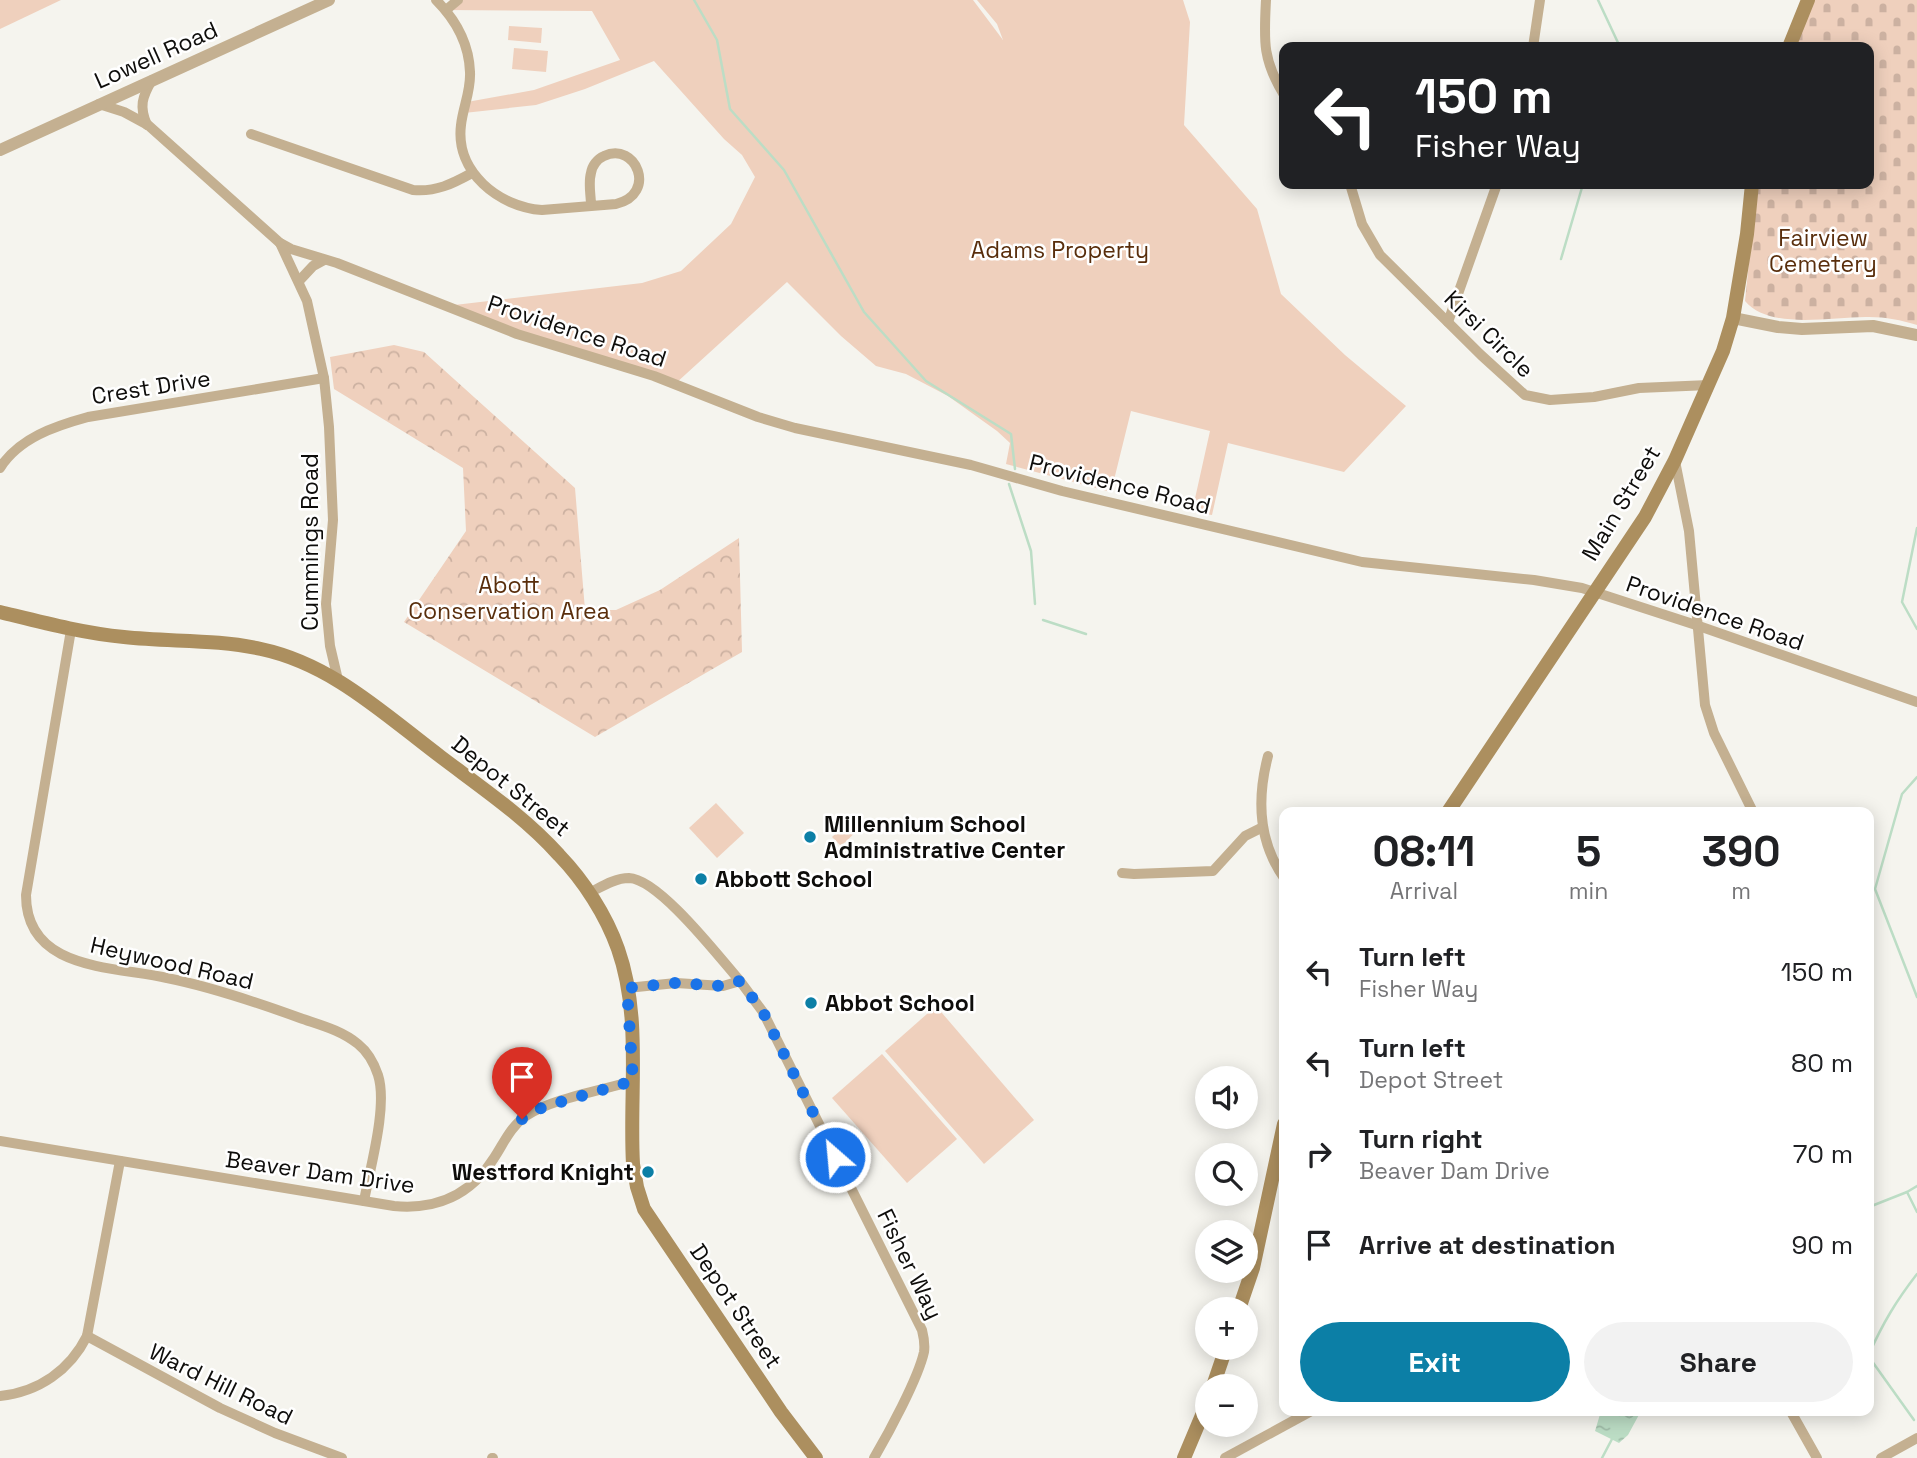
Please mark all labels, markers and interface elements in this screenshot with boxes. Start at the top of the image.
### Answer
street label: Lowell Road [90,14,222,96]
text: 150 m [1415,65,1553,127]
icon: left [1300,70,1391,161]
text: Fisher Way [1415,126,1581,166]
park label: Fairview Cemetery [1769,223,1877,279]
park label: Adams Property [971,235,1149,265]
street label: Kirsi Circle [1438,284,1540,384]
street label: Providence Road [484,288,670,374]
street label: Crest Drive [89,363,213,411]
street label: Main Street [1575,440,1667,566]
street label: Providence Road [1026,447,1214,521]
street label: Cummings Road [295,453,325,631]
street label: Providence Road [1622,569,1808,657]
park label: Abott Conservation Area [408,570,610,626]
street label: Depot Street [446,729,576,843]
place label: Millennium School Administrative Center [824,809,1065,865]
text: 08:11 [1372,825,1475,878]
text: 5 [1576,825,1601,878]
text: 390 [1702,825,1781,878]
marker: Millennium School Administrative Center [802,829,818,845]
place label: Abbott School [715,864,873,894]
marker: Abbott School [693,871,709,887]
text: Arrival [1390,876,1458,906]
text: min [1569,876,1608,906]
text: m [1731,876,1751,906]
street label: Heywood Road [87,930,257,996]
text: Turn left [1359,940,1466,974]
icon: left [1300,953,1338,991]
text: 150 m [1781,955,1853,989]
text: Fisher Way [1359,974,1478,1004]
place label: Abbot School [825,988,975,1018]
marker: Abbot School [803,995,819,1011]
text: Turn left [1359,1031,1466,1065]
icon: left [1300,1044,1338,1082]
text: 80 m [1791,1046,1853,1080]
pin [492,1047,552,1119]
icon: arrive [503,1058,541,1096]
text: Depot Street [1359,1065,1503,1095]
map controls [1195,1066,1258,1437]
button: sound [1195,1066,1258,1129]
position arrow [798,1120,872,1194]
text: Turn right [1359,1122,1483,1156]
icon: right [1300,1135,1338,1173]
text: 70 m [1793,1137,1853,1171]
button: search [1195,1143,1258,1206]
street label: Beaver Dam Drive [223,1144,417,1200]
text: Beaver Dam Drive [1359,1156,1550,1186]
place label: Westford Knight [452,1157,634,1187]
marker: Westford Knight [640,1164,656,1180]
street label: Fisher Way [870,1204,950,1324]
button: layers [1195,1220,1258,1283]
icon: arrive [1300,1226,1338,1264]
text: Arrive at destination [1359,1228,1616,1262]
text: 90 m [1791,1228,1853,1262]
street label: Depot Street [683,1238,789,1374]
button: + [1195,1297,1258,1360]
button: Exit [1300,1322,1570,1402]
button: Share [1584,1322,1853,1402]
street label: Ward Hill Road [144,1336,298,1432]
button: − [1195,1374,1258,1437]

